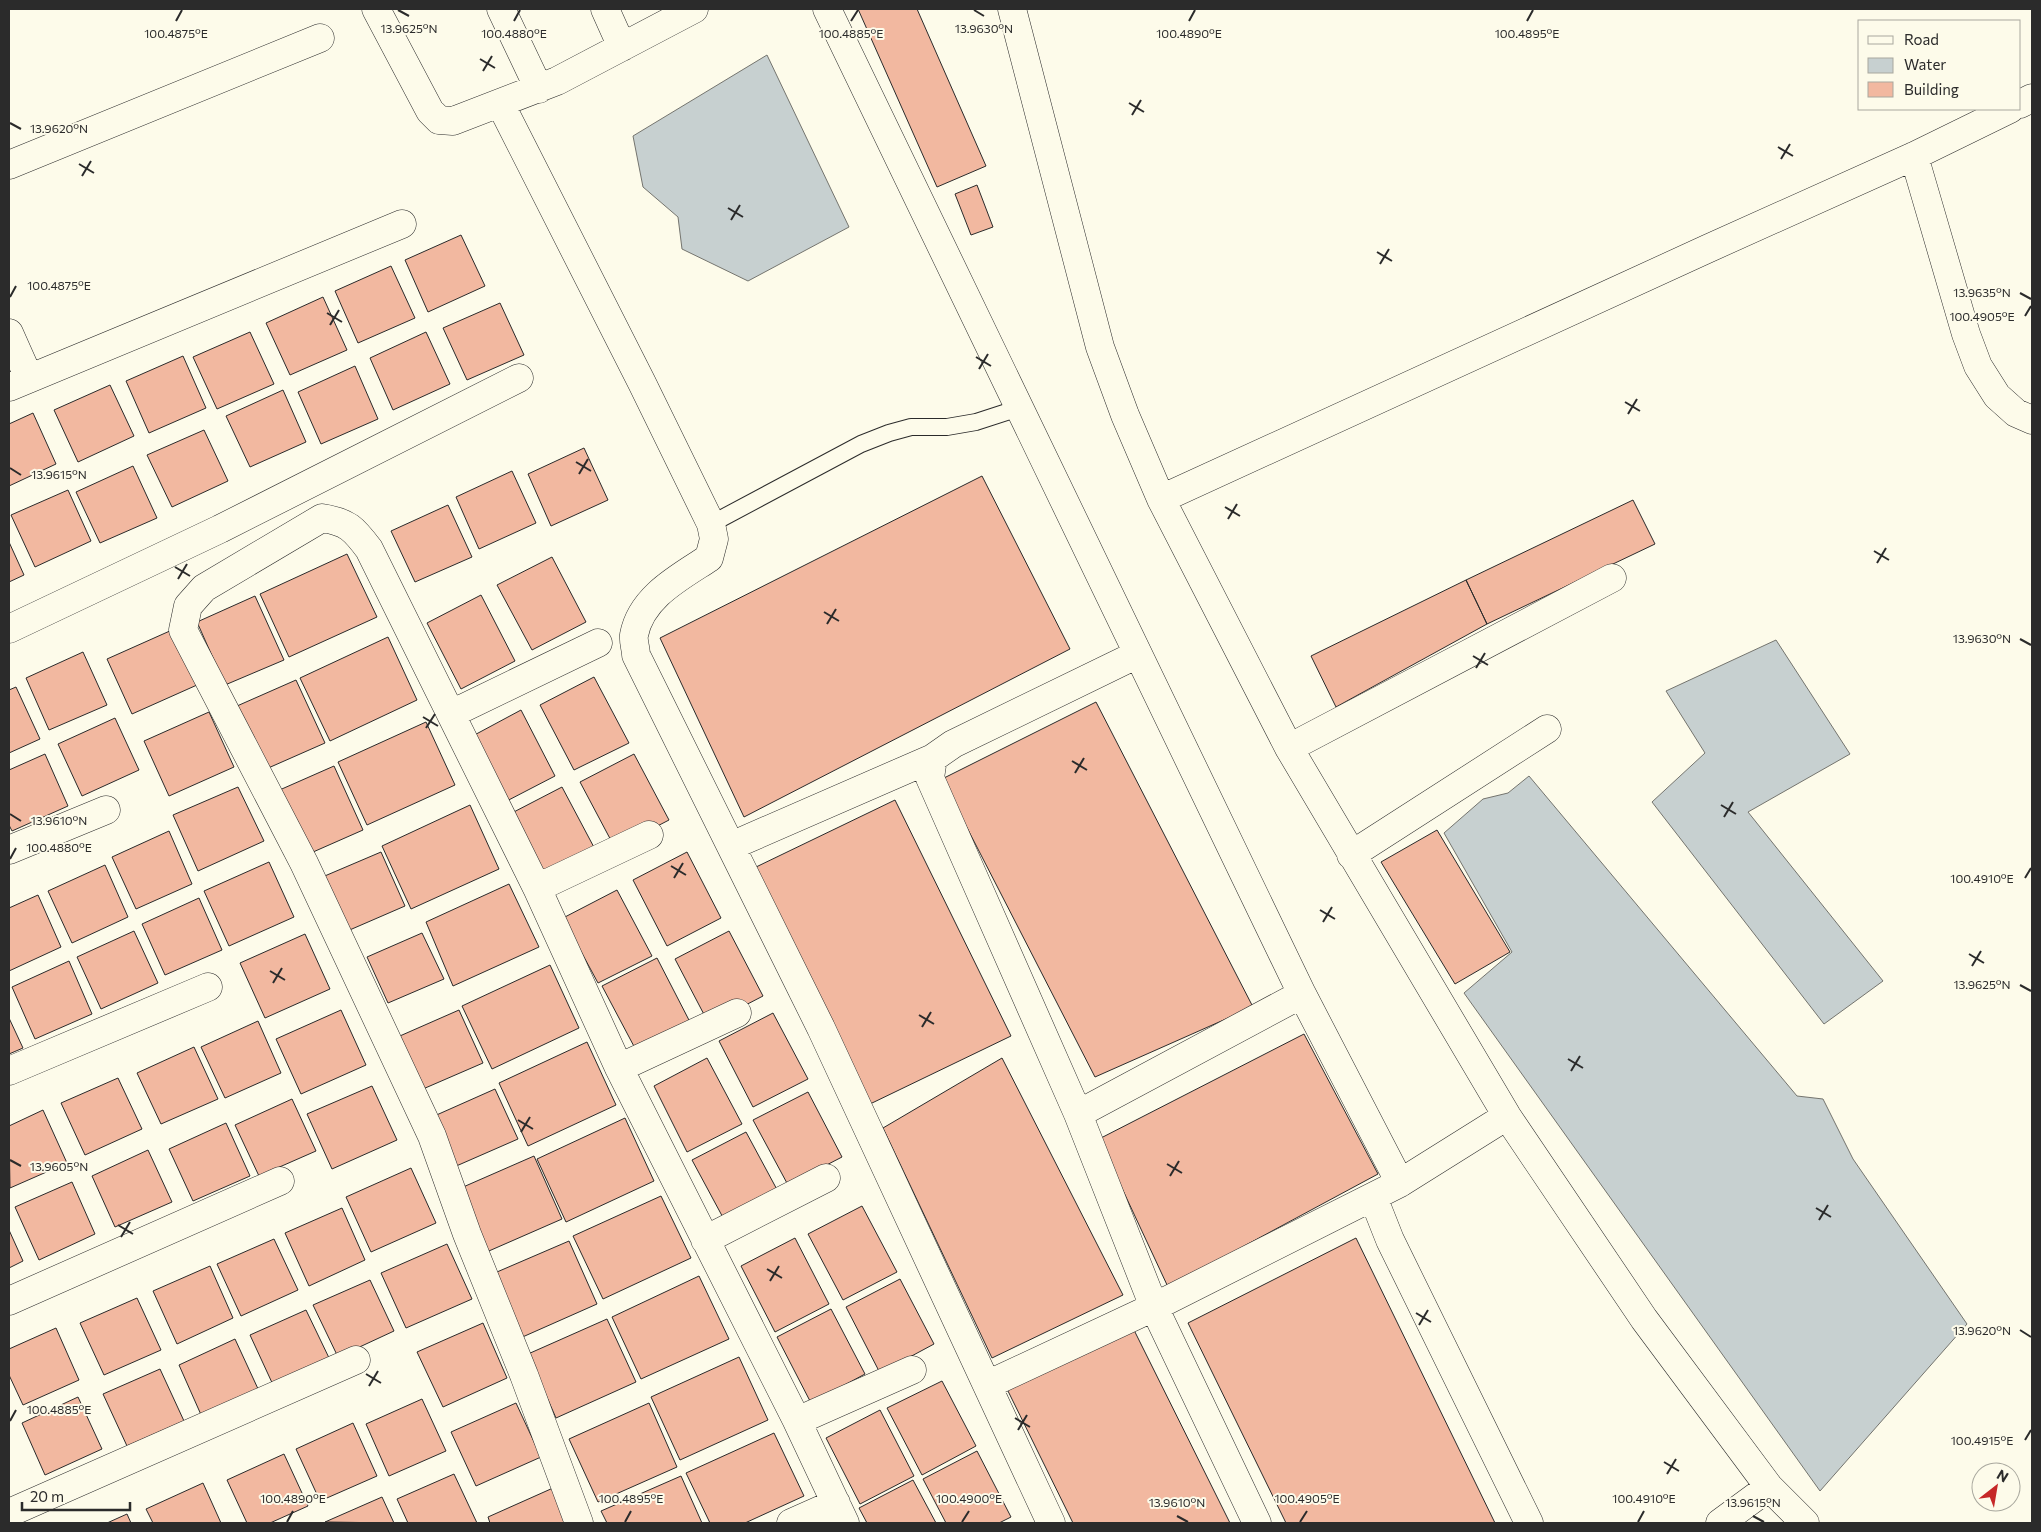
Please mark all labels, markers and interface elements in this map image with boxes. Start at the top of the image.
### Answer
legend [1858,20,2021,110]
text: 13.9625°N [380,21,438,35]
text: 13.9630°N [955,21,1013,35]
text: 100.4875°E [144,26,208,40]
text: 100.4880°E [481,26,547,40]
text: 100.4885°E [819,26,883,40]
text: 100.4890°E [1156,26,1222,40]
text: 100.4895°E [1495,26,1559,40]
text: Road [1904,30,1939,48]
text: Water [1904,55,1946,73]
text: Building [1904,80,1959,98]
text: 13.9620°N [30,121,88,135]
text: 100.4875°E [27,278,91,292]
text: 13.9635°N [1953,285,2011,299]
text: 100.4905°E [1949,309,2015,323]
text: 13.9615°N [31,467,87,481]
text: 13.9630°N [1953,631,2011,645]
text: 13.9610°N [31,813,87,827]
text: 100.4880°E [26,840,92,854]
text: 100.4910°E [1950,871,2014,885]
text: 13.9625°N [1953,977,2011,991]
text: 13.9605°N [30,1159,88,1173]
text: 13.9620°N [1953,1323,2011,1337]
text: 100.4885°E [27,1402,91,1416]
text: 100.4915°E [1951,1433,2013,1447]
north arrow [1971,1462,2021,1512]
text: N [1994,1465,2012,1485]
scale bar [22,1480,130,1512]
text: 20 m [30,1487,64,1505]
text: 100.4890°E [260,1491,326,1505]
text: 100.4895°E [599,1491,663,1505]
text: 100.4900°E [936,1491,1002,1505]
text: 100.4905°E [1274,1491,1340,1505]
text: 100.4910°E [1612,1491,1676,1505]
text: 13.9610°N [1149,1495,1205,1509]
text: 13.9615°N [1725,1495,1781,1509]

